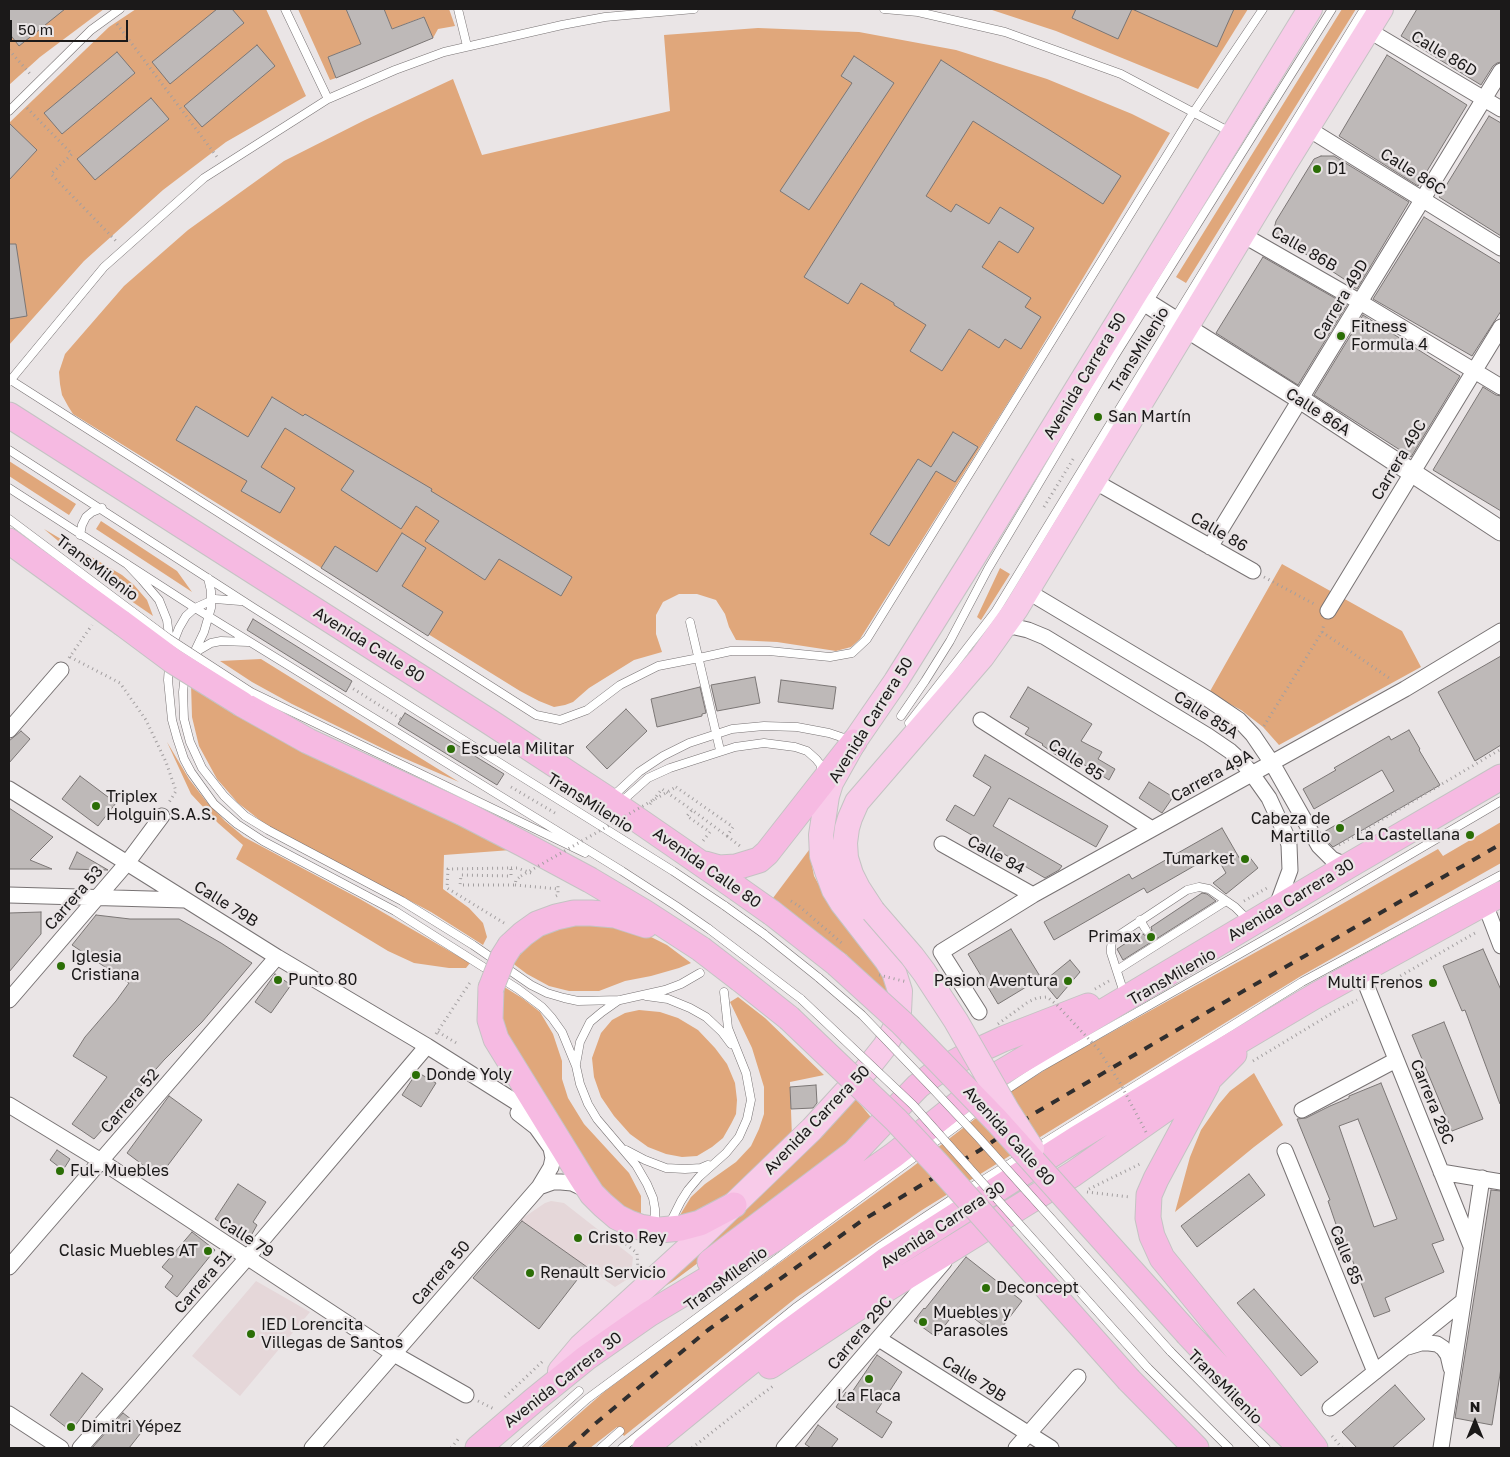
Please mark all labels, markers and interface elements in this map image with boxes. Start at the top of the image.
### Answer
scale bar [12,10,130,42]
text: 50 m [18,20,53,38]
street label: Calle 86D [1407,27,1481,81]
street label: Calle 86C [1377,144,1449,200]
place label: D1 [1327,159,1346,179]
marker: D1 [1311,163,1323,175]
street label: Calle 86B [1267,222,1341,276]
street label: Carrera 49D [1309,256,1373,344]
street label: TransMilenio [1105,303,1173,397]
street label: Avenida Carrera 50 [1040,309,1130,443]
place label: Fitness Formula 4 [1351,317,1428,355]
marker: Fitness Formula 4 [1335,330,1347,342]
street label: Calle 86A [1282,384,1354,440]
place label: San Martín [1108,407,1191,427]
marker: San Martín [1092,411,1104,423]
street label: Carrera 49C [1367,416,1431,504]
street label: Calle 86 [1187,508,1251,556]
street label: TransMilenio [52,531,142,605]
street label: Avenida Calle 80 [310,603,428,687]
street label: Avenida Carrera 50 [825,654,917,786]
street label: Calle 85A [1170,687,1242,743]
street label: Calle 85 [1045,735,1107,785]
place label: Escuela Militar [461,739,574,759]
marker: Escuela Militar [445,743,457,755]
street label: Carrera 49A [1168,746,1256,806]
street label: TransMilenio [543,769,637,837]
place label: Triplex Holguin S.A.S. [106,787,216,825]
marker: Triplex Holguin S.A.S. [90,800,102,812]
place label: Cabeza de Martillo [1251,809,1330,847]
marker: Cabeza de Martillo [1334,822,1346,834]
street label: Avenida Calle 80 [649,824,765,912]
place label: La Castellana [1355,825,1460,845]
marker: La Castellana [1464,829,1476,841]
street label: Calle 84 [964,831,1028,879]
place label: Tumarket [1163,849,1235,869]
marker: Tumarket [1239,853,1251,865]
street label: Avenida Carrera 30 [1224,855,1358,945]
street label: Carrera 53 [41,862,107,934]
street label: Calle 79B [190,877,262,931]
place label: Primax [1088,927,1141,947]
marker: Primax [1145,931,1157,943]
street label: TransMilenio [1125,944,1219,1010]
place label: Iglesia Cristiana [71,947,139,985]
marker: Iglesia Cristiana [55,960,67,972]
place label: Punto 80 [288,970,358,990]
place label: Pasion Aventura [934,971,1058,991]
place label: Multi Frenos [1327,973,1423,993]
marker: Punto 80 [272,974,284,986]
marker: Pasion Aventura [1062,975,1074,987]
marker: Multi Frenos [1427,977,1439,989]
street label: Carrera 28C [1406,1056,1458,1148]
street label: Avenida Carrera 50 [760,1061,874,1179]
street label: Carrera 52 [97,1065,163,1137]
place label: Donde Yoly [426,1065,512,1085]
marker: Donde Yoly [410,1069,422,1081]
street label: Avenida Calle 80 [959,1082,1059,1190]
place label: Ful- Muebles [70,1161,169,1181]
marker: Ful- Muebles [54,1165,66,1177]
street label: Avenida Carrera 30 [877,1178,1009,1272]
street label: Calle 79 [215,1212,277,1262]
street label: Calle 85 [1325,1223,1367,1287]
place label: Cristo Rey [588,1228,667,1248]
marker: Cristo Rey [572,1232,584,1244]
street label: Carrera 50 [408,1237,474,1309]
place label: Clasic Muebles AT [59,1241,198,1261]
street label: TransMilenio [681,1242,771,1316]
marker: Clasic Muebles AT [202,1245,214,1257]
street label: Carrera 51 [170,1246,236,1318]
place label: Renault Servicio [540,1263,666,1283]
marker: Renault Servicio [524,1267,536,1279]
place label: Deconcept [996,1278,1079,1298]
marker: Deconcept [980,1282,992,1294]
street label: Carrera 29C [824,1292,896,1374]
place label: Muebles y Parasoles [933,1303,1011,1341]
place label: IED Lorencita Villegas de Santos [261,1315,403,1353]
marker: Muebles y Parasoles [917,1316,929,1328]
marker: IED Lorencita Villegas de Santos [245,1328,257,1340]
street label: Avenida Carrera 30 [500,1328,626,1432]
street label: TransMilenio [1184,1346,1266,1428]
street label: Calle 79B [938,1352,1010,1406]
marker: La Flaca [863,1373,875,1385]
place label: La Flaca [837,1386,901,1406]
north arrow [1450,1397,1500,1447]
text: N [1470,1398,1480,1415]
place label: Dimitri Yépez [81,1417,181,1437]
marker: Dimitri Yépez [65,1421,77,1433]

